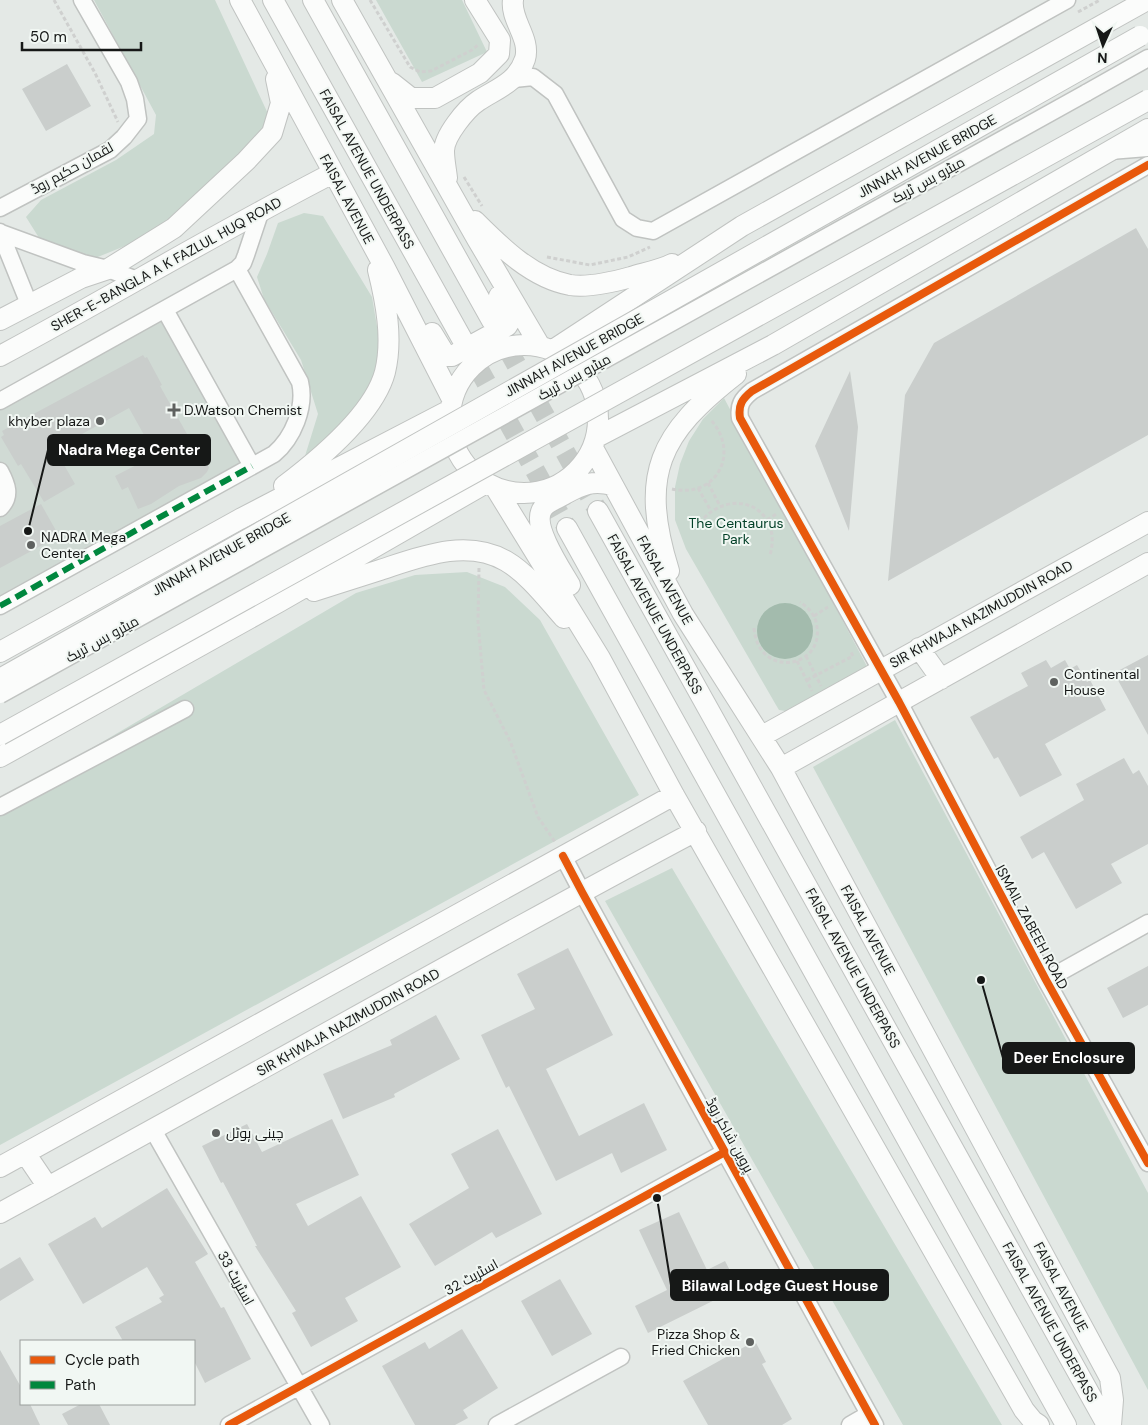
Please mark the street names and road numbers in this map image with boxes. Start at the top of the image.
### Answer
street label: FAISAL AVENUE UNDERPASS [316,86,418,252]
street label: JINNAH AVENUE BRIDGE [854,110,1000,202]
street label: لقمان حکیم روڈ [28,138,117,199]
street label: FAISAL AVENUE [316,151,378,247]
street label: میٹرو بس ٹریک [888,153,968,207]
street label: SHER-E-BANGLA A K FAZLUL HUQ ROAD [47,193,285,335]
street label: JINNAH AVENUE BRIDGE [501,309,647,401]
street label: میٹرو بس ٹریک [534,350,614,404]
street label: JINNAH AVENUE BRIDGE [148,508,294,600]
street label: FAISAL AVENUE UNDERPASS [603,531,707,697]
street label: FAISAL AVENUE [633,532,697,628]
street label: SIR KHWAJA NAZIMUDDIN ROAD [886,556,1076,672]
street label: میٹرو بس ٹریک [62,612,142,666]
street label: ISMAIL ZABEEH ROAD [992,862,1072,992]
street label: FAISAL AVENUE [837,882,899,978]
street label: FAISAL AVENUE UNDERPASS [801,885,905,1051]
street label: SIR KHWAJA NAZIMUDDIN ROAD [253,964,443,1080]
street label: پروین شاکر روڈ [701,1094,758,1176]
street label: FAISAL AVENUE UNDERPASS [998,1239,1102,1405]
street label: FAISAL AVENUE [1030,1239,1092,1335]
street label: اسٹریٹ 33 [214,1248,258,1308]
street label: اسٹریٹ 32 [441,1255,501,1299]

